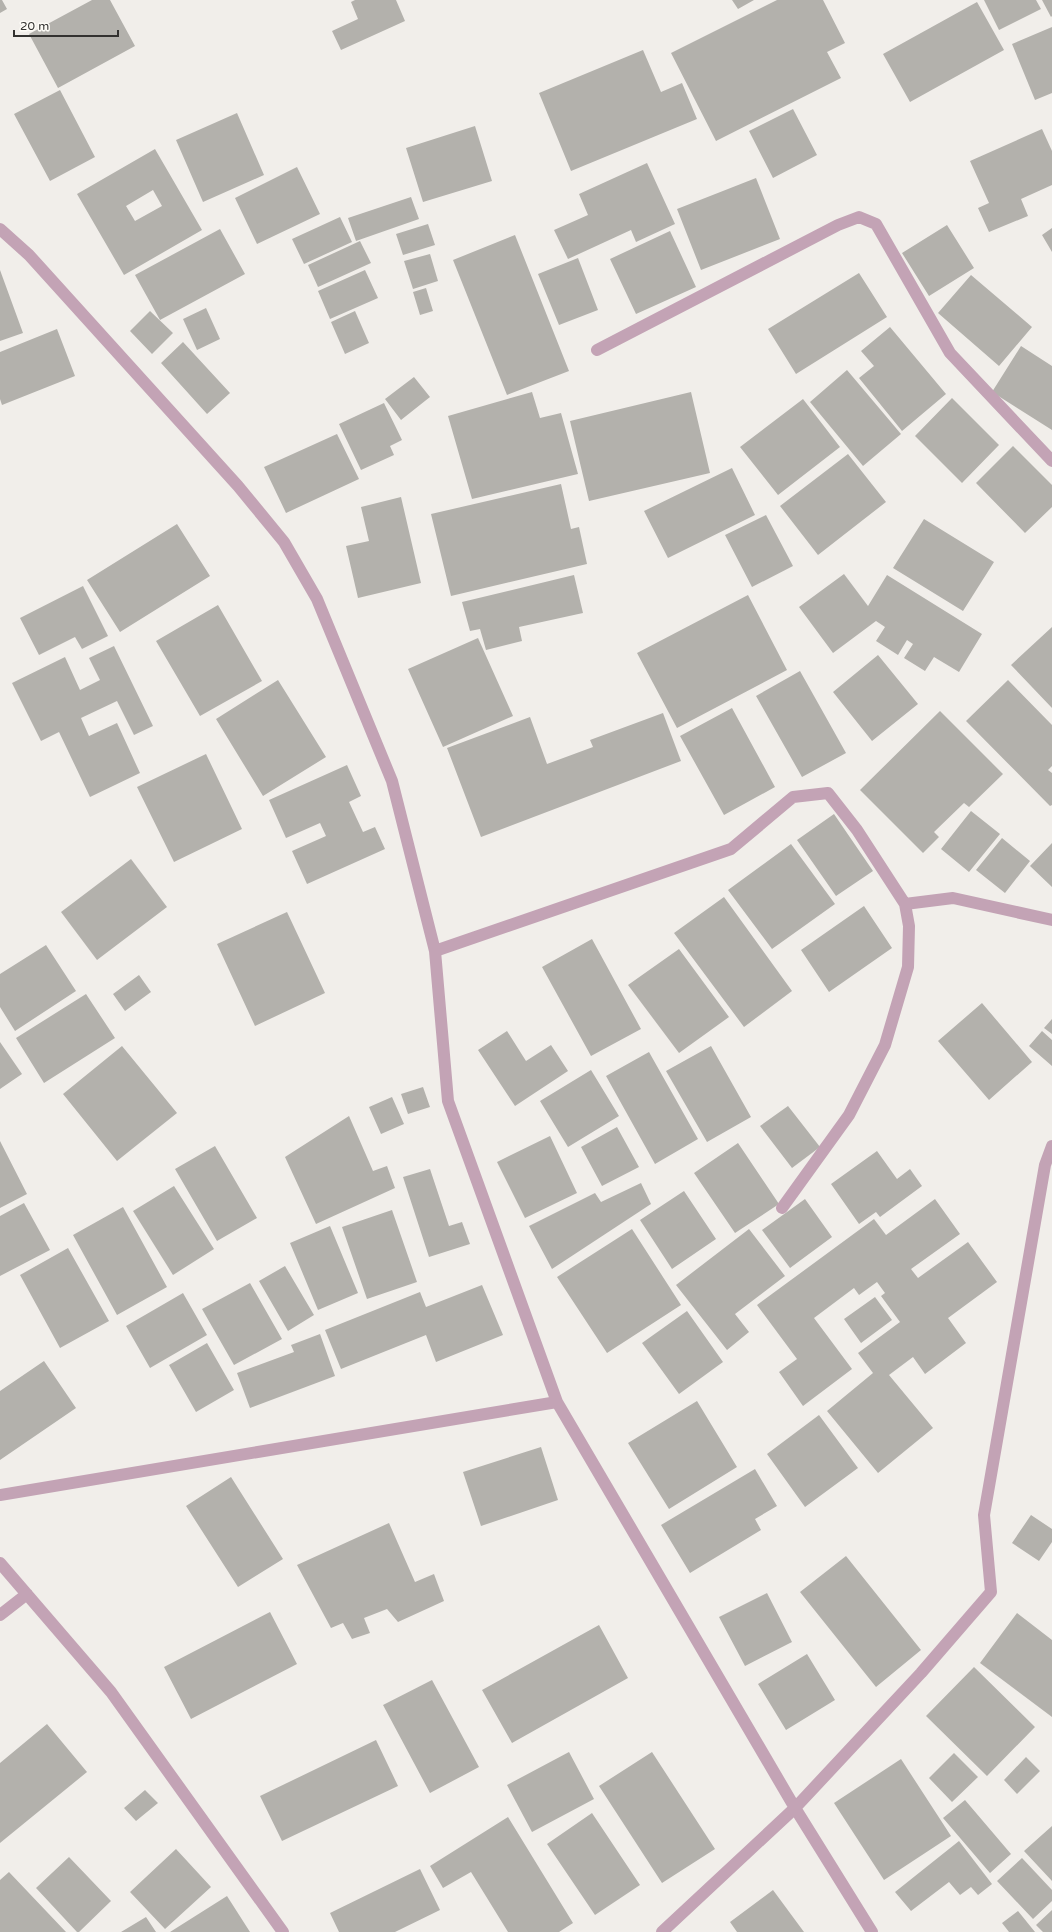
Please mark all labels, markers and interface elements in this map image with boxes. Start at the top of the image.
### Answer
scale bar [14,12,118,38]
text: 20 m [20,19,49,33]

